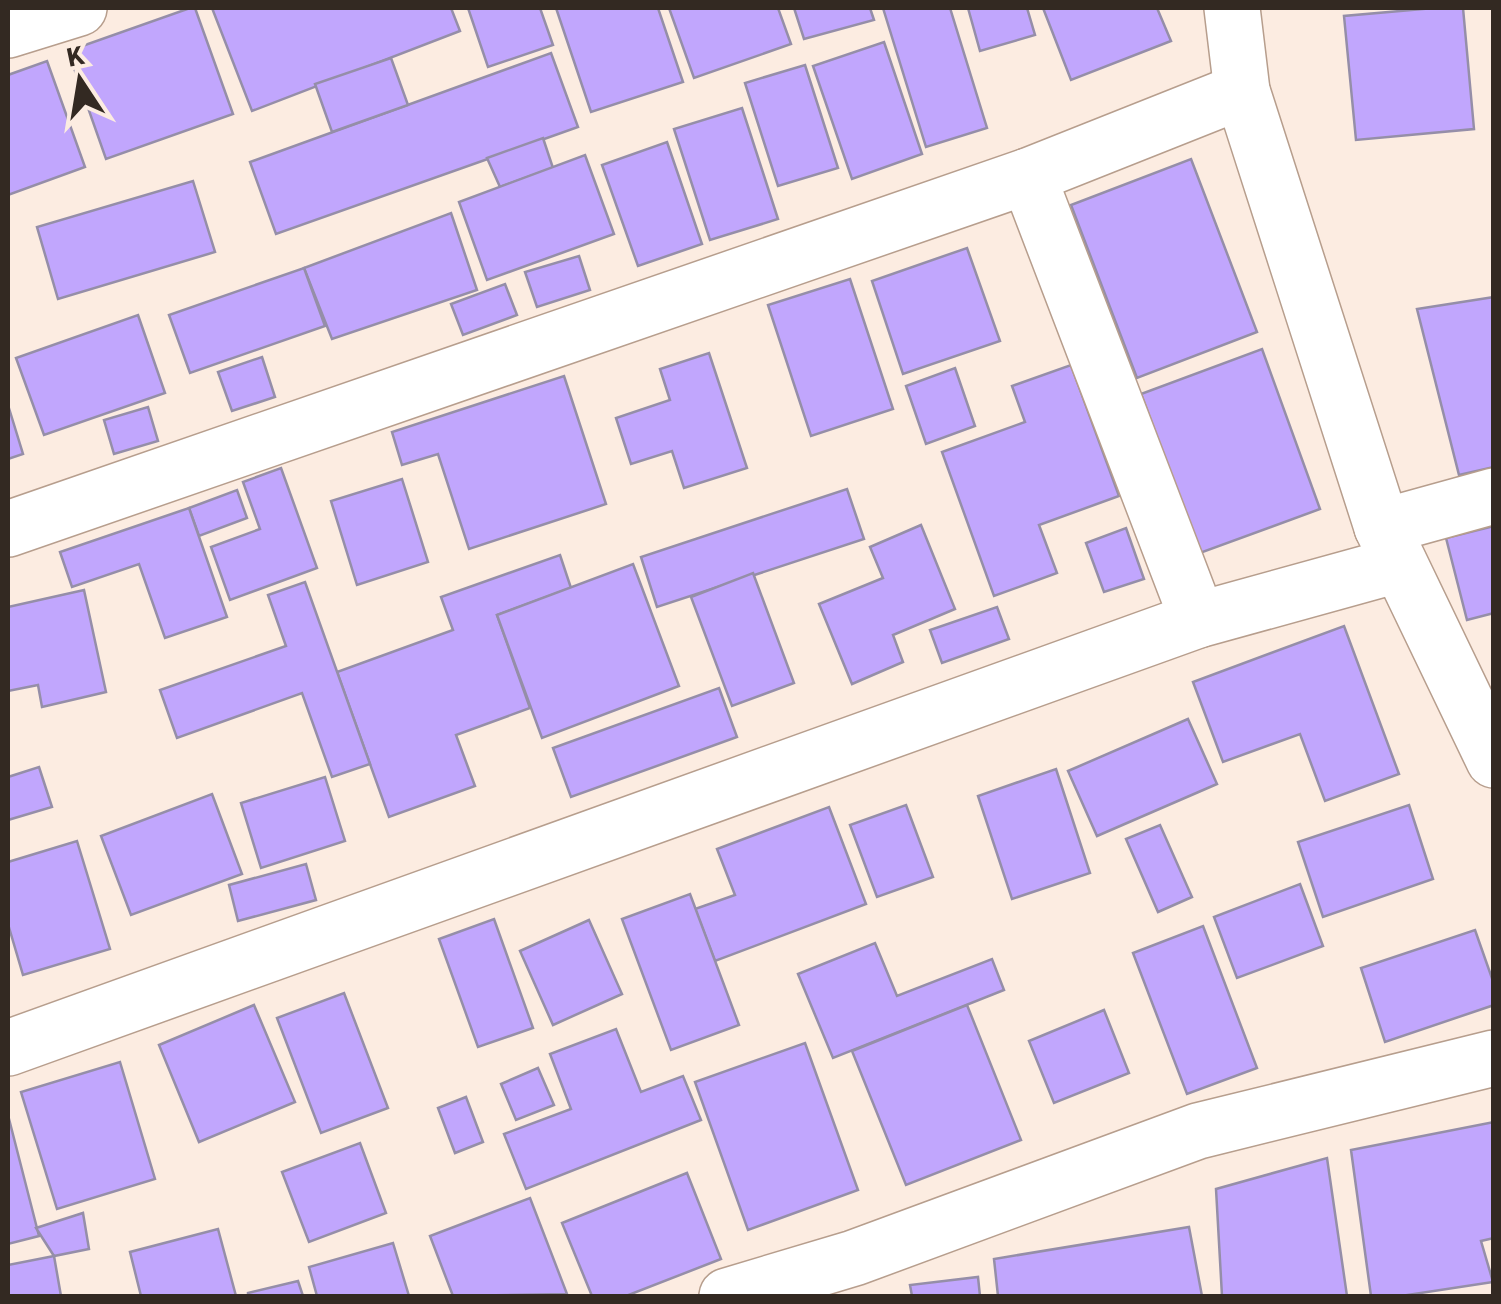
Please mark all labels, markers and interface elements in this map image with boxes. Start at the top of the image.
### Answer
north arrow [30,30,130,130]
text: K [62,35,88,78]

